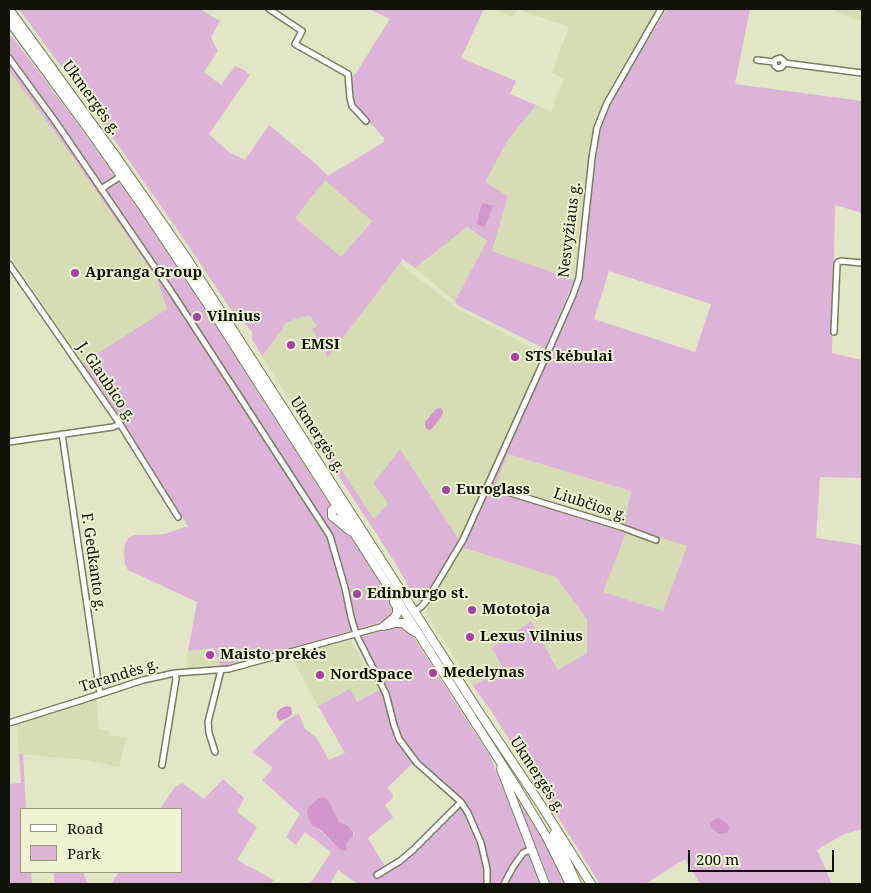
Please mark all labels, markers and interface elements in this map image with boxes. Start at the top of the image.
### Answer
street label: Ukmergės g. [58,57,124,139]
street label: Nesvyžiaus g. [555,181,585,279]
place label: Apranga Group [85,264,202,282]
marker: Apranga Group [69,267,81,279]
place label: Vilnius [207,308,261,326]
marker: Vilnius [191,311,203,323]
place label: EMSI [301,336,340,354]
street label: J. Glaubico g. [73,339,139,425]
marker: EMSI [285,339,297,351]
place label: STS kėbulai [525,348,613,366]
marker: STS kėbulai [509,351,521,363]
street label: Ukmergės g. [286,393,348,477]
place label: Euroglass [456,481,530,499]
marker: Euroglass [440,484,452,496]
street label: Liubčios g. [551,485,629,525]
street label: F. Gedkanto g. [77,512,109,612]
place label: Edinburgo st. [367,585,469,603]
marker: Edinburgo st. [351,588,363,600]
place label: Mototoja [482,601,550,619]
marker: Mototoja [466,604,478,616]
place label: Lexus Vilnius [480,628,583,646]
marker: Lexus Vilnius [464,631,476,643]
place label: Maisto prekės [220,646,326,664]
marker: Maisto prekės [204,649,216,661]
street label: Tarandės g. [77,655,161,697]
place label: Medelynas [443,664,524,682]
place label: NordSpace [330,666,412,684]
marker: Medelynas [427,667,439,679]
marker: NordSpace [314,669,326,681]
street label: Ukmergės g. [506,733,568,817]
legend [20,808,182,873]
text: Road [67,818,103,838]
scale bar [691,840,837,872]
text: Park [67,843,100,863]
text: 200 m [696,849,739,869]

